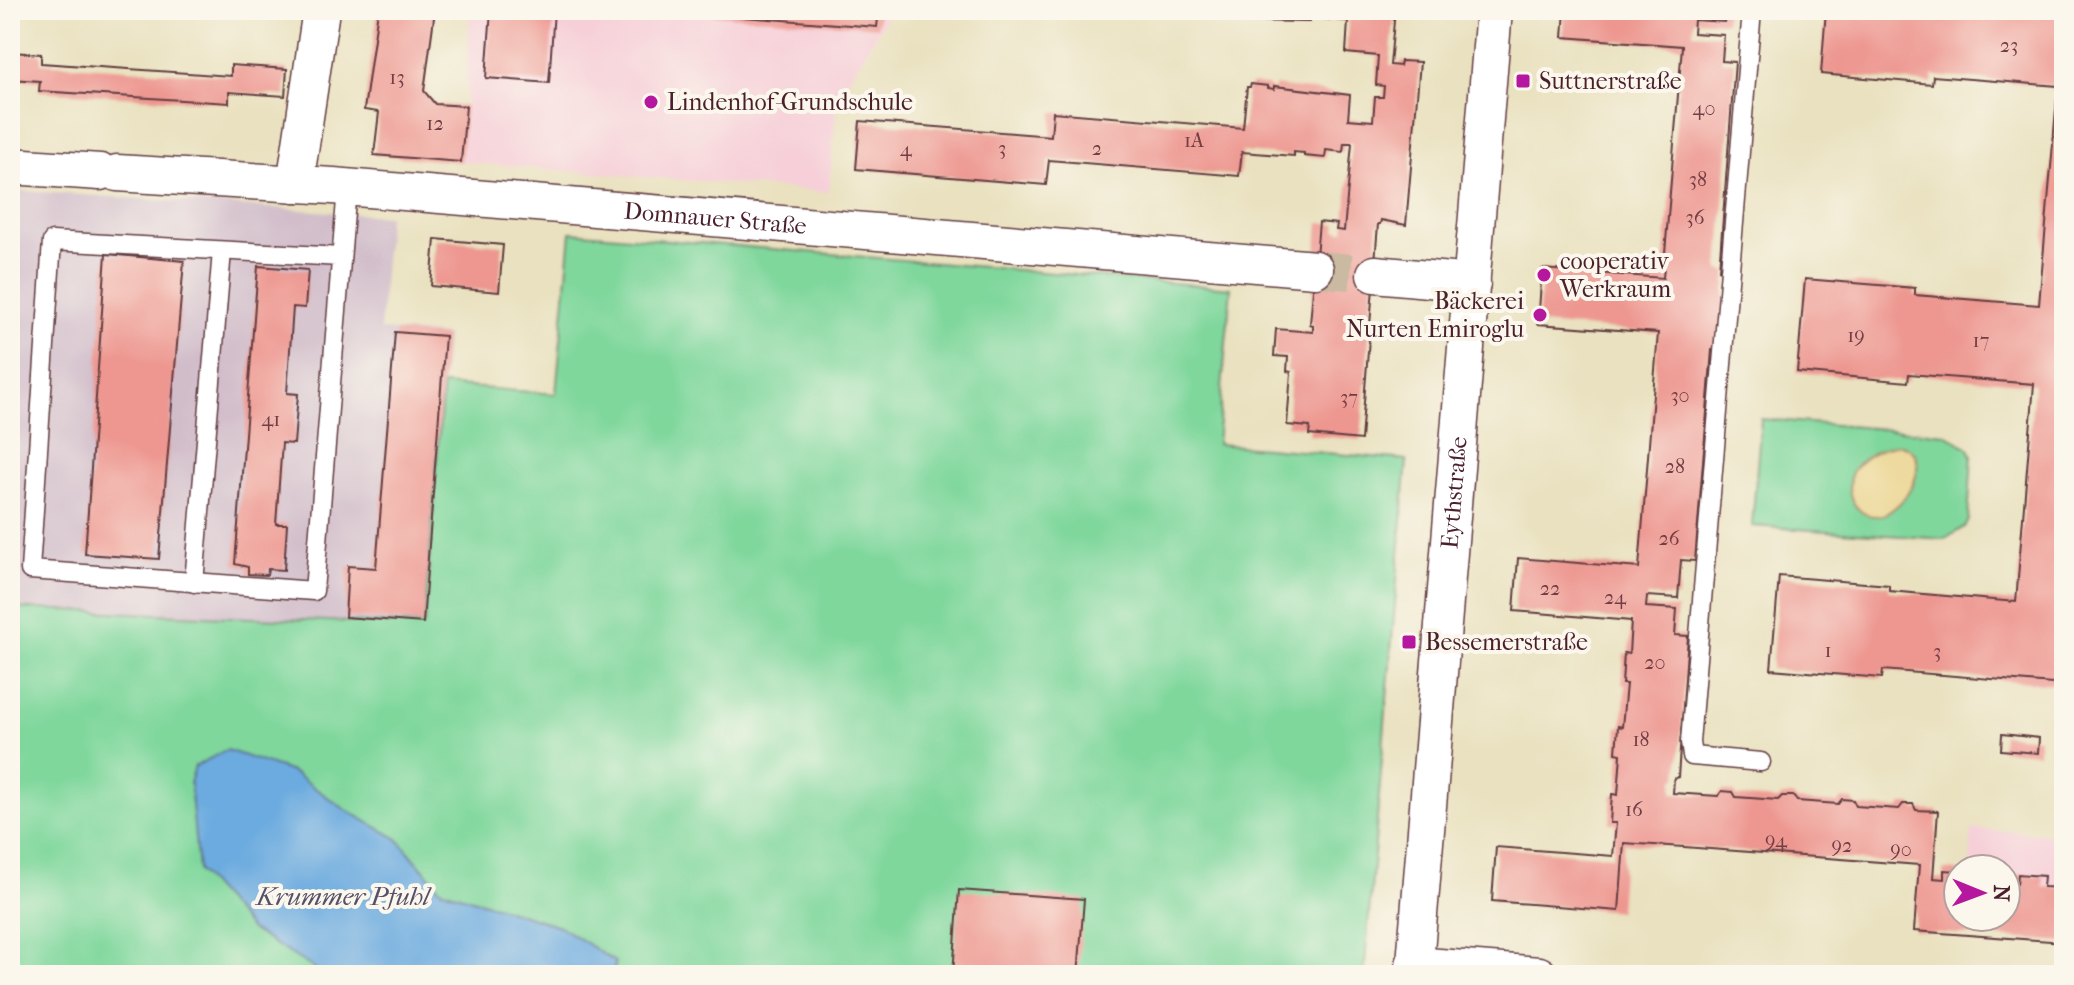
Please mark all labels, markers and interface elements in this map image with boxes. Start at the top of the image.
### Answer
house number: 23 [2000,34,2018,57]
house number: 13 [389,66,405,89]
place label: Suttnerstraße [1539,67,1682,95]
marker: Suttnerstraße [1514,72,1532,90]
place label: Lindenhof-Grundschule [667,88,913,116]
marker: Lindenhof-Grundschule [642,93,660,111]
house number: 40 [1693,97,1715,120]
house number: 12 [426,112,444,135]
house number: 1A [1184,129,1205,152]
house number: 3 [998,137,1006,160]
house number: 2 [1092,137,1102,160]
house number: 4 [900,138,913,161]
house number: 38 [1689,168,1707,191]
street label: Domnauer Straße [623,197,808,240]
house number: 36 [1685,206,1705,229]
place label: cooperativ Werkraum [1559,247,1671,303]
marker: cooperativ Werkraum [1535,266,1553,284]
place label: Bäckerei Nurten Emiroglu [1346,287,1524,343]
marker: Bäckerei Nurten Emiroglu [1531,306,1549,324]
house number: 19 [1847,324,1865,347]
house number: 17 [1973,329,1990,352]
house number: 30 [1670,384,1690,407]
house number: 37 [1340,386,1358,409]
house number: 41 [262,408,280,431]
street label: Eythstraße [1435,435,1473,550]
house number: 28 [1665,455,1685,478]
house number: 26 [1658,527,1680,550]
house number: 22 [1540,577,1560,600]
house number: 24 [1604,586,1627,609]
place label: Bessemerstraße [1425,628,1588,656]
marker: Bessemerstraße [1400,633,1418,651]
house number: 1 [1824,639,1832,662]
house number: 3 [1933,640,1941,663]
house number: 20 [1644,651,1666,674]
house number: 18 [1632,728,1650,751]
house number: 16 [1625,798,1643,821]
house number: 94 [1765,829,1788,852]
house number: 92 [1832,834,1852,857]
house number: 90 [1890,838,1912,861]
north arrow [1942,853,2022,933]
water label: Krummer Pfuhl [255,881,432,912]
text: N [1988,885,2014,902]

